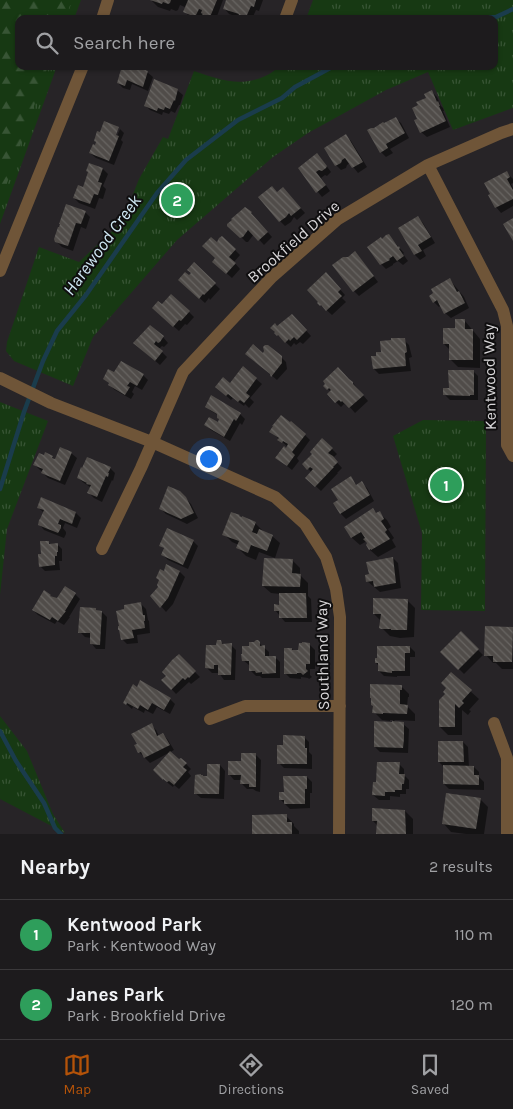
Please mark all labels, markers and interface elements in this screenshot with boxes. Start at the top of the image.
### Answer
search box [15,15,498,70]
icon: search [33,29,61,57]
text: Search here [73,32,175,54]
pin: 2 [161,181,193,219]
water label: Harewood Creek [58,190,146,300]
street label: Brookfield Drive [243,196,343,287]
street label: Kentwood Way [479,323,500,430]
your location [196,446,222,472]
pin: 1 [430,466,462,504]
street label: Southland Way [312,599,333,710]
text: Nearby [20,855,90,879]
text: 2 results [429,857,493,876]
text: Kentwood Park [67,914,202,936]
text: 1 [33,925,39,944]
text: 110 m [454,925,493,944]
text: Park · Kentwood Way [67,936,216,955]
text: Janes Park [67,984,164,1006]
text: 2 [31,995,41,1014]
text: 120 m [450,995,493,1014]
text: Park · Brookfield Drive [67,1006,226,1025]
tab: Map [63,1051,91,1098]
tab: Directions [218,1051,284,1098]
tab: Saved [411,1051,450,1098]

